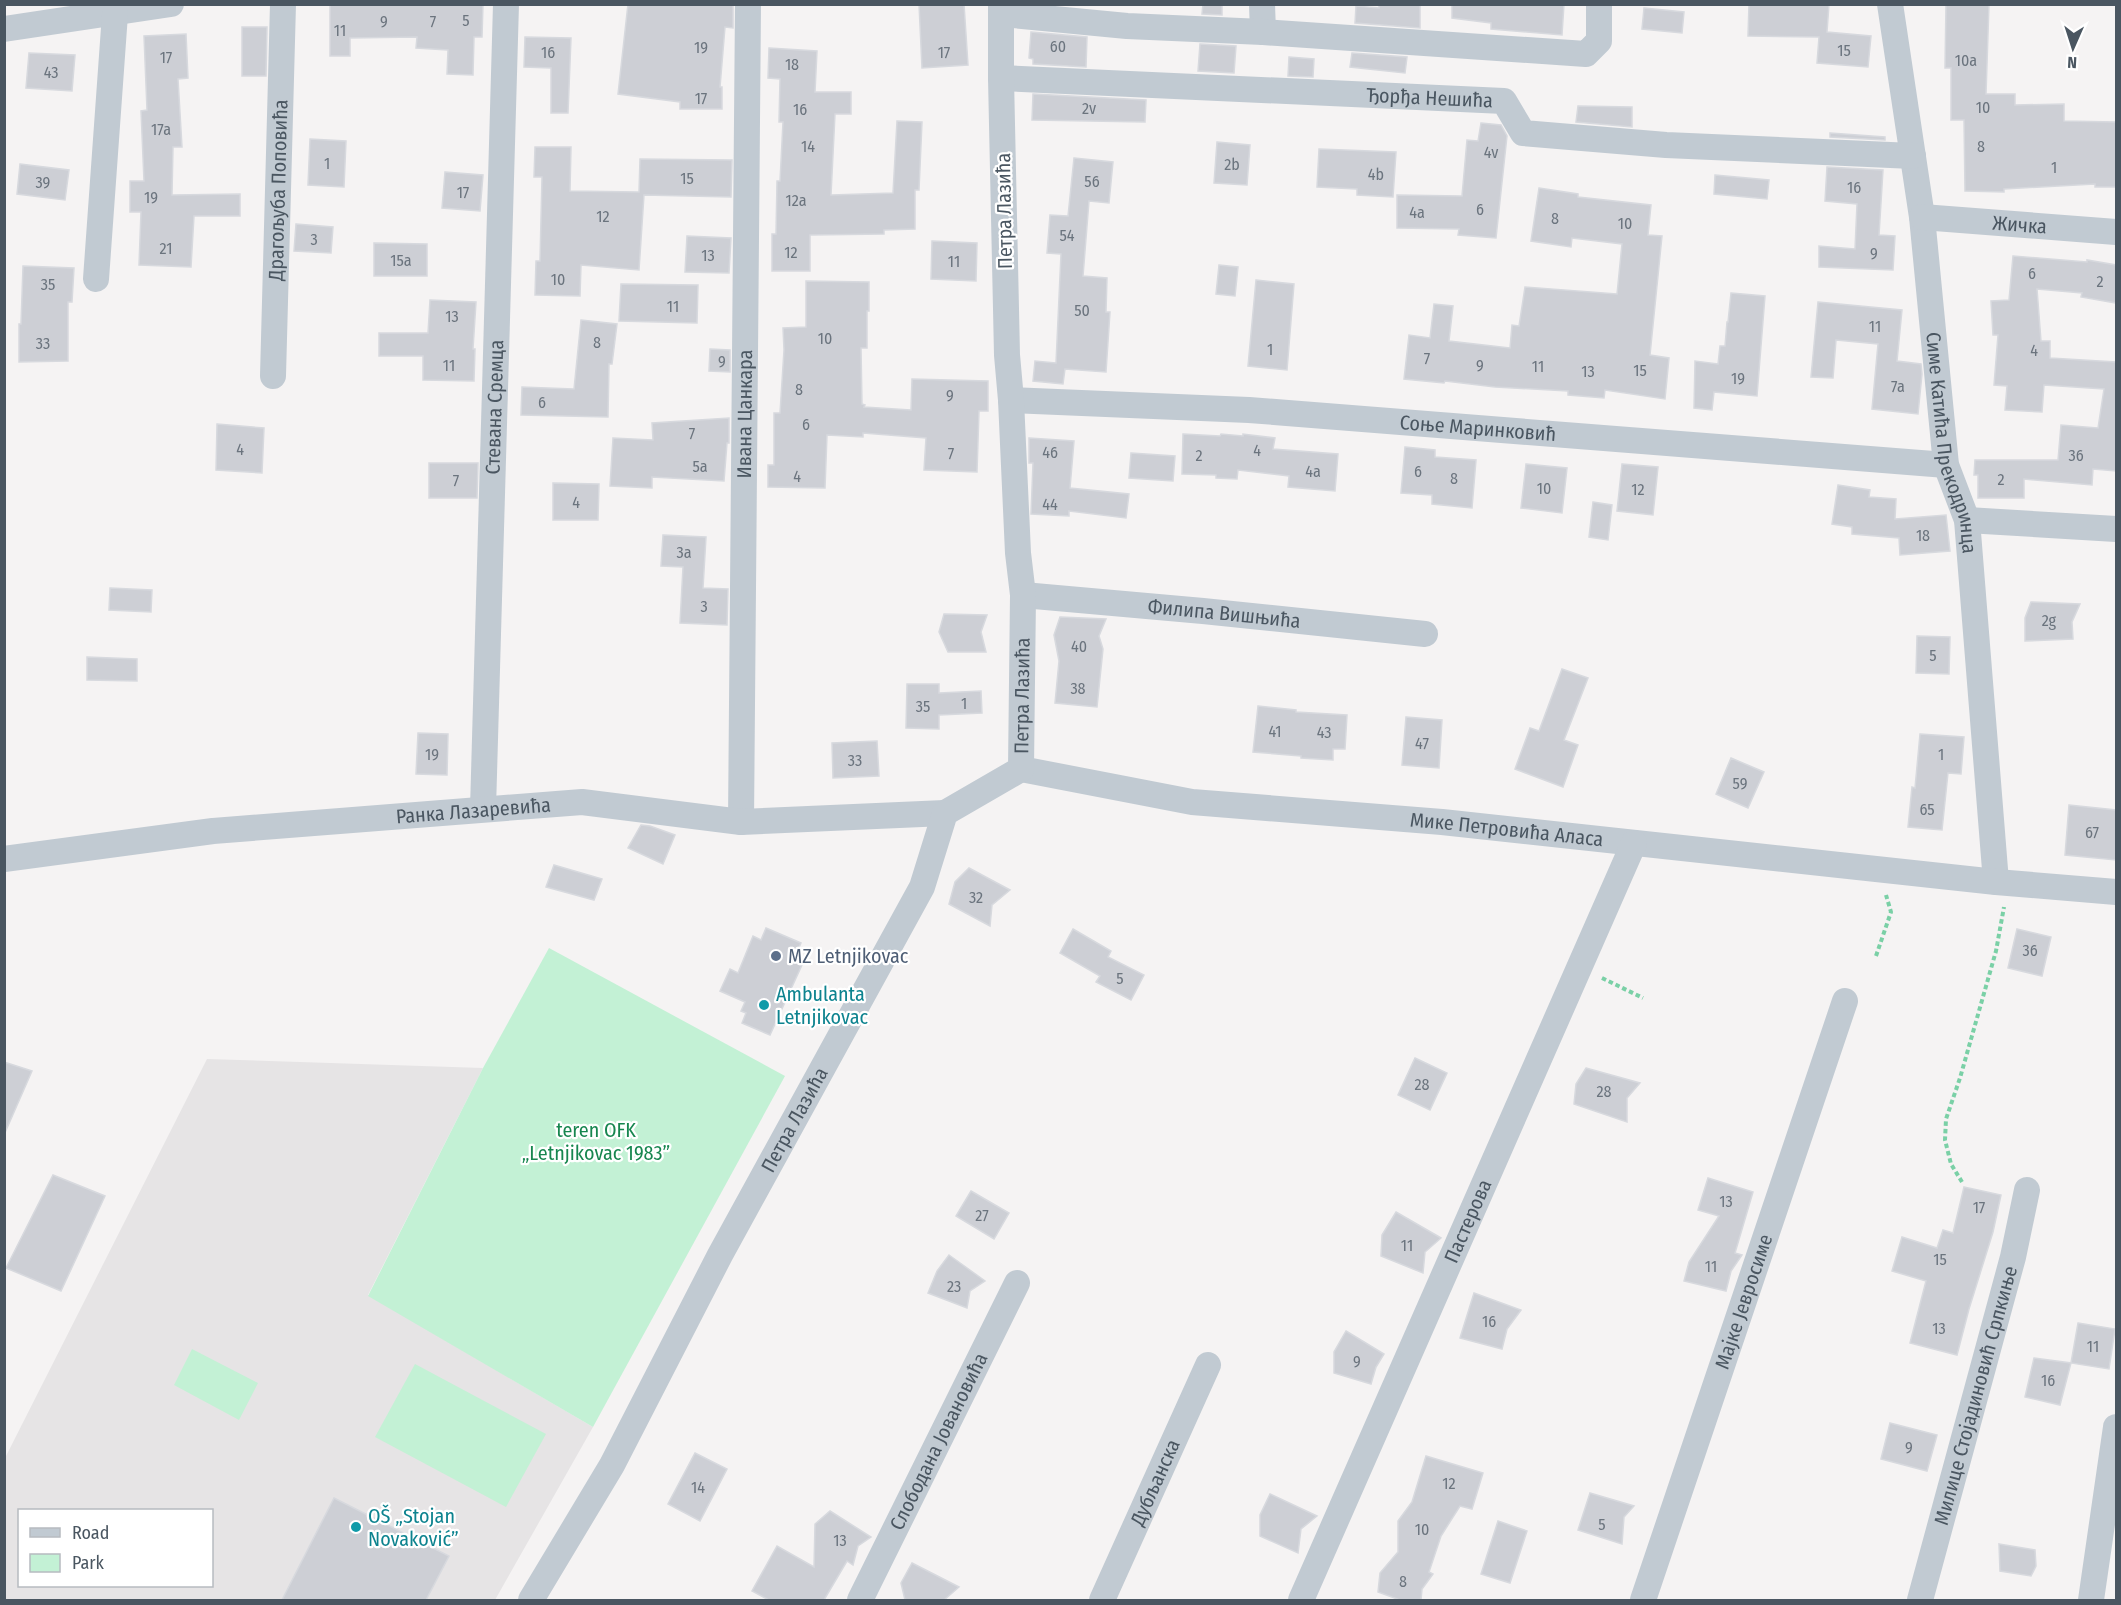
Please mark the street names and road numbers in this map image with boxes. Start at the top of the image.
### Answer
street label: Ђорђа Нешића [1366,83,1493,112]
street label: Драгољуба Поповића [264,99,292,282]
street label: Петра Лазића [991,153,1017,269]
street label: Жичка [1992,210,2048,239]
street label: Симе Катића Прекодринца [1921,331,1982,554]
street label: Стевана Сремца [481,339,508,475]
street label: Ивана Цанкара [732,350,757,478]
street label: Соње Маринковић [1399,410,1557,446]
street label: Филипа Вишњића [1147,594,1302,633]
street label: Петра Лазића [1009,637,1035,754]
street label: Ранка Лазаревића [395,792,552,829]
street label: Мике Петровића Аласа [1409,807,1605,851]
street label: Петра Лазића [756,1063,833,1176]
street label: Пастерова [1439,1176,1497,1267]
street label: Мајке Јевросиме [1710,1231,1778,1372]
street label: Милице Стојадиновић Српкиње [1929,1263,2022,1528]
street label: Слободана Јовановића [885,1349,993,1534]
street label: Дубљанска [1125,1435,1185,1530]

